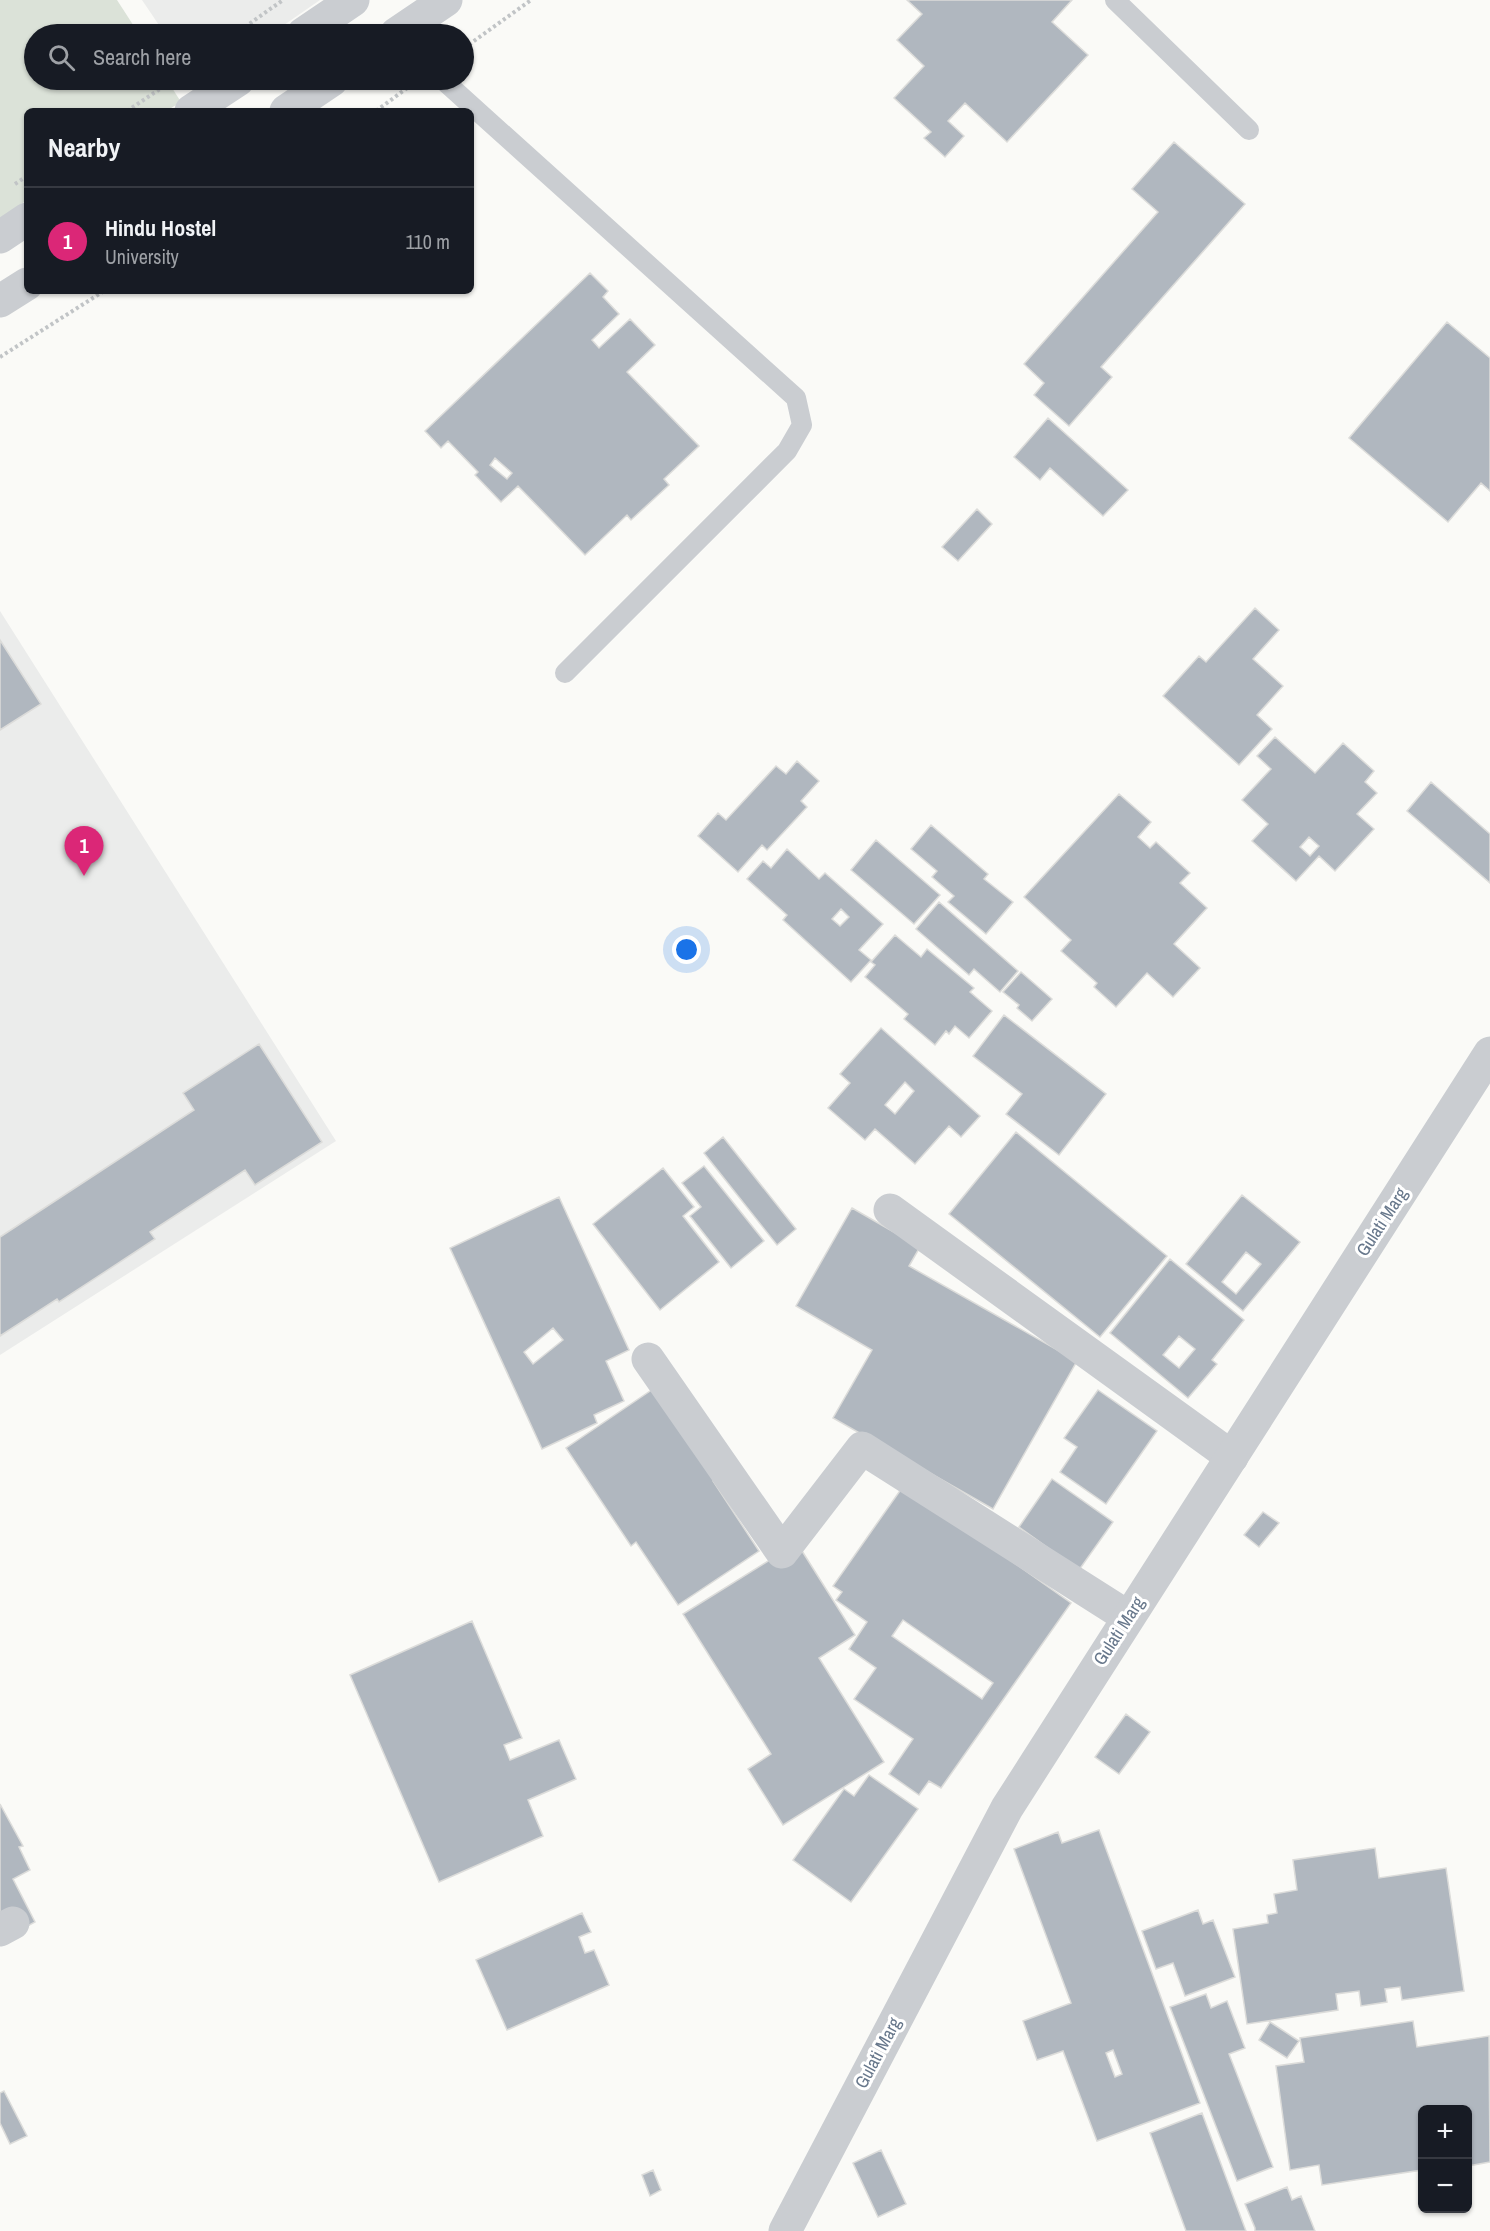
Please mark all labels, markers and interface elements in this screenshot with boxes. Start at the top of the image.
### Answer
search box [24,24,474,90]
icon: search [45,41,78,74]
text: Search here [93,42,191,72]
text: Nearby [48,130,120,165]
text: Hindu Hostel [105,213,216,243]
text: 1 [63,228,72,255]
text: 110 m [406,228,450,255]
text: University [105,243,179,270]
pin: 1 [64,826,104,876]
your location [672,935,701,964]
street label: Gulati Marg [1350,1182,1413,1261]
street label: Gulati Marg [1087,1591,1150,1670]
street label: Gulati Marg [848,2012,907,2093]
map controls [1418,2105,1472,2213]
button: + [1418,2105,1472,2159]
button: − [1418,2159,1472,2213]

